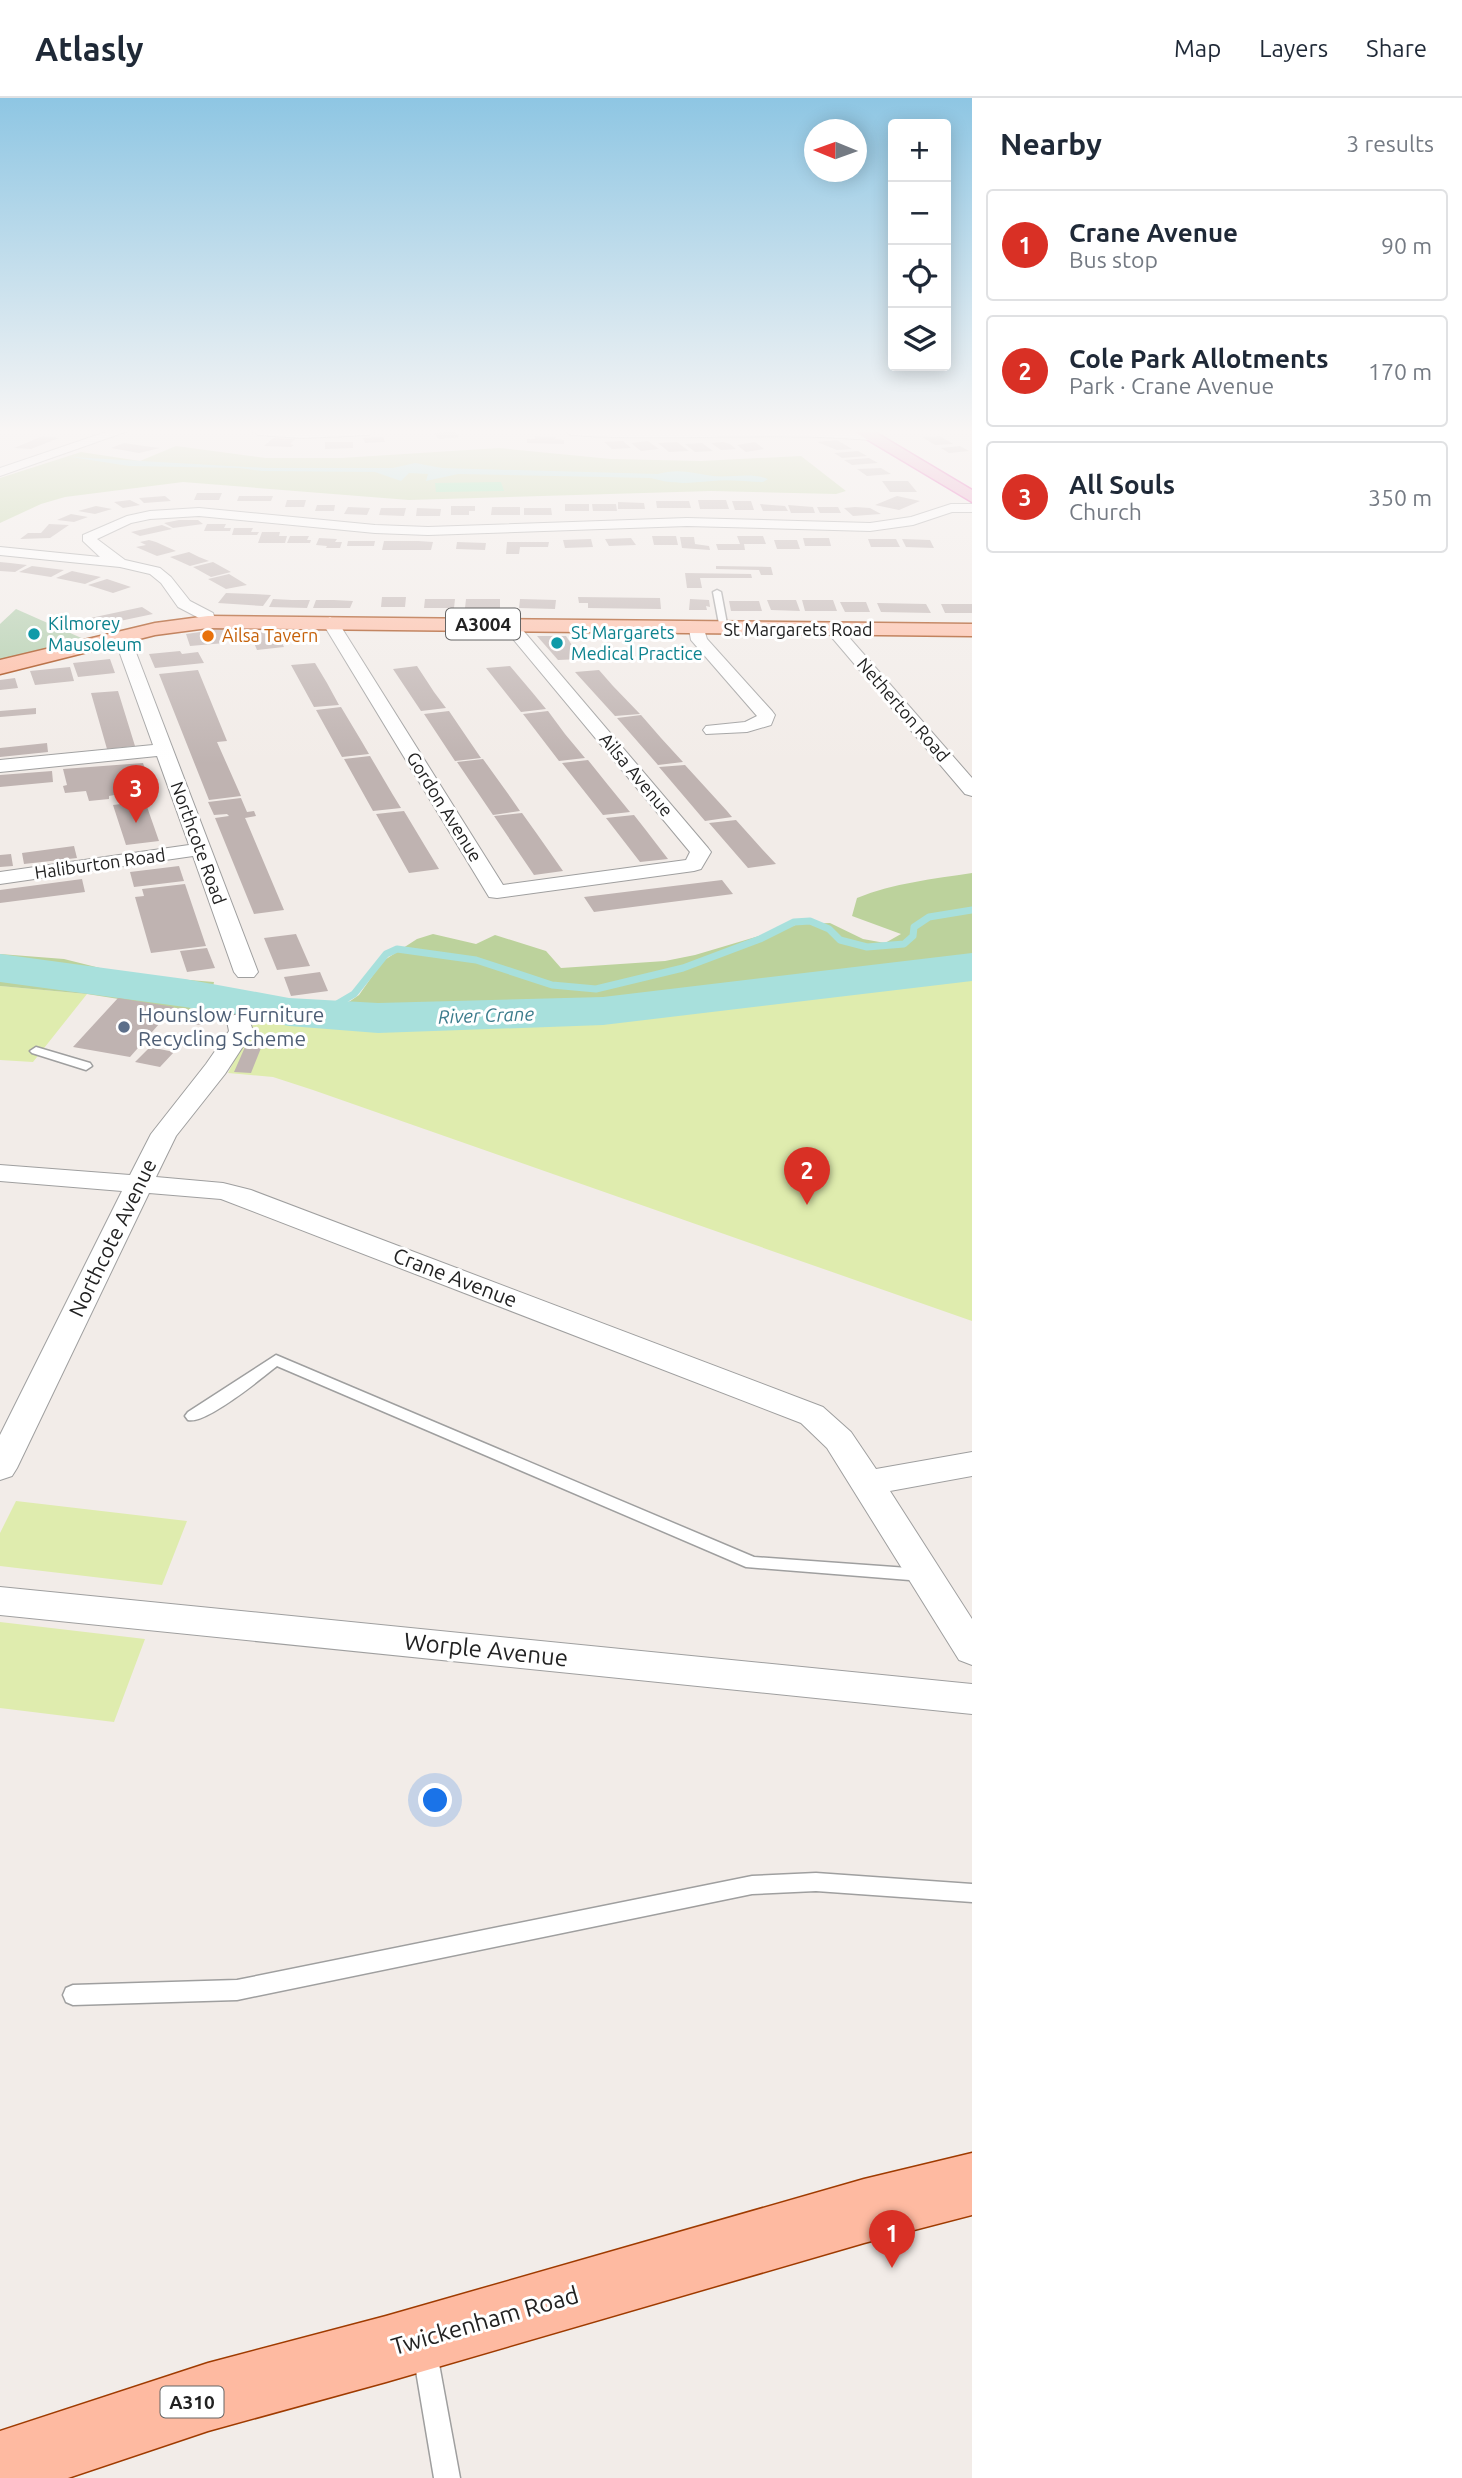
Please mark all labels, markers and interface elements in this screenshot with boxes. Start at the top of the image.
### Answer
text: Atlasly [35,30,144,67]
text: Map [1174,35,1221,62]
text: Layers [1259,35,1328,62]
text: Share [1366,35,1427,62]
north arrow [804,119,867,182]
map controls [888,119,951,371]
button: + [888,119,951,182]
text: Nearby [1000,127,1102,161]
text: 3 results [1346,131,1434,156]
button: − [888,182,951,245]
text: Crane Avenue [1069,218,1238,247]
text: 1 [1019,233,1031,258]
text: 90 m [1381,233,1432,258]
button: locate [888,245,951,308]
text: Bus stop [1069,247,1158,272]
button: layers [888,308,951,371]
text: Cole Park Allotments [1069,344,1329,373]
text: 2 [1019,359,1031,384]
text: 170 m [1368,359,1432,384]
text: Park · Crane Avenue [1069,373,1274,398]
text: All Souls [1069,470,1175,499]
text: 3 [1019,485,1031,510]
text: 350 m [1368,485,1432,510]
text: Church [1069,499,1142,524]
road number: A3004 [446,608,520,639]
place label: Kilmorey Mausoleum [48,613,142,654]
street label: St Margarets Road [723,619,873,639]
place label: St Margarets Medical Practice [571,622,703,663]
place label: Ailsa Tavern [222,625,318,645]
marker: Kilmorey Mausoleum [26,626,42,642]
marker: Ailsa Tavern [200,628,216,644]
marker: St Margarets Medical Practice [549,635,565,651]
street label: Netherton Road [853,654,954,765]
street label: Ailsa Avenue [596,729,677,820]
street label: Gordon Avenue [403,748,487,865]
pin: 3 [113,765,159,823]
street label: Northcote Road [167,779,230,907]
street label: Haliburton Road [33,844,167,882]
place label: Hounslow Furniture Recycling Scheme [138,1002,324,1050]
water label: River Crane [438,1002,535,1028]
marker: Hounslow Furniture Recycling Scheme [116,1019,132,1035]
pin: 2 [784,1147,830,1205]
street label: Northcote Avenue [63,1155,161,1320]
street label: Crane Avenue [390,1242,521,1312]
street label: Worple Avenue [403,1627,569,1672]
your location [418,1783,452,1817]
pin: 1 [869,2210,915,2268]
street label: Twickenham Road [388,2281,582,2360]
road number: A310 [160,2386,224,2418]

